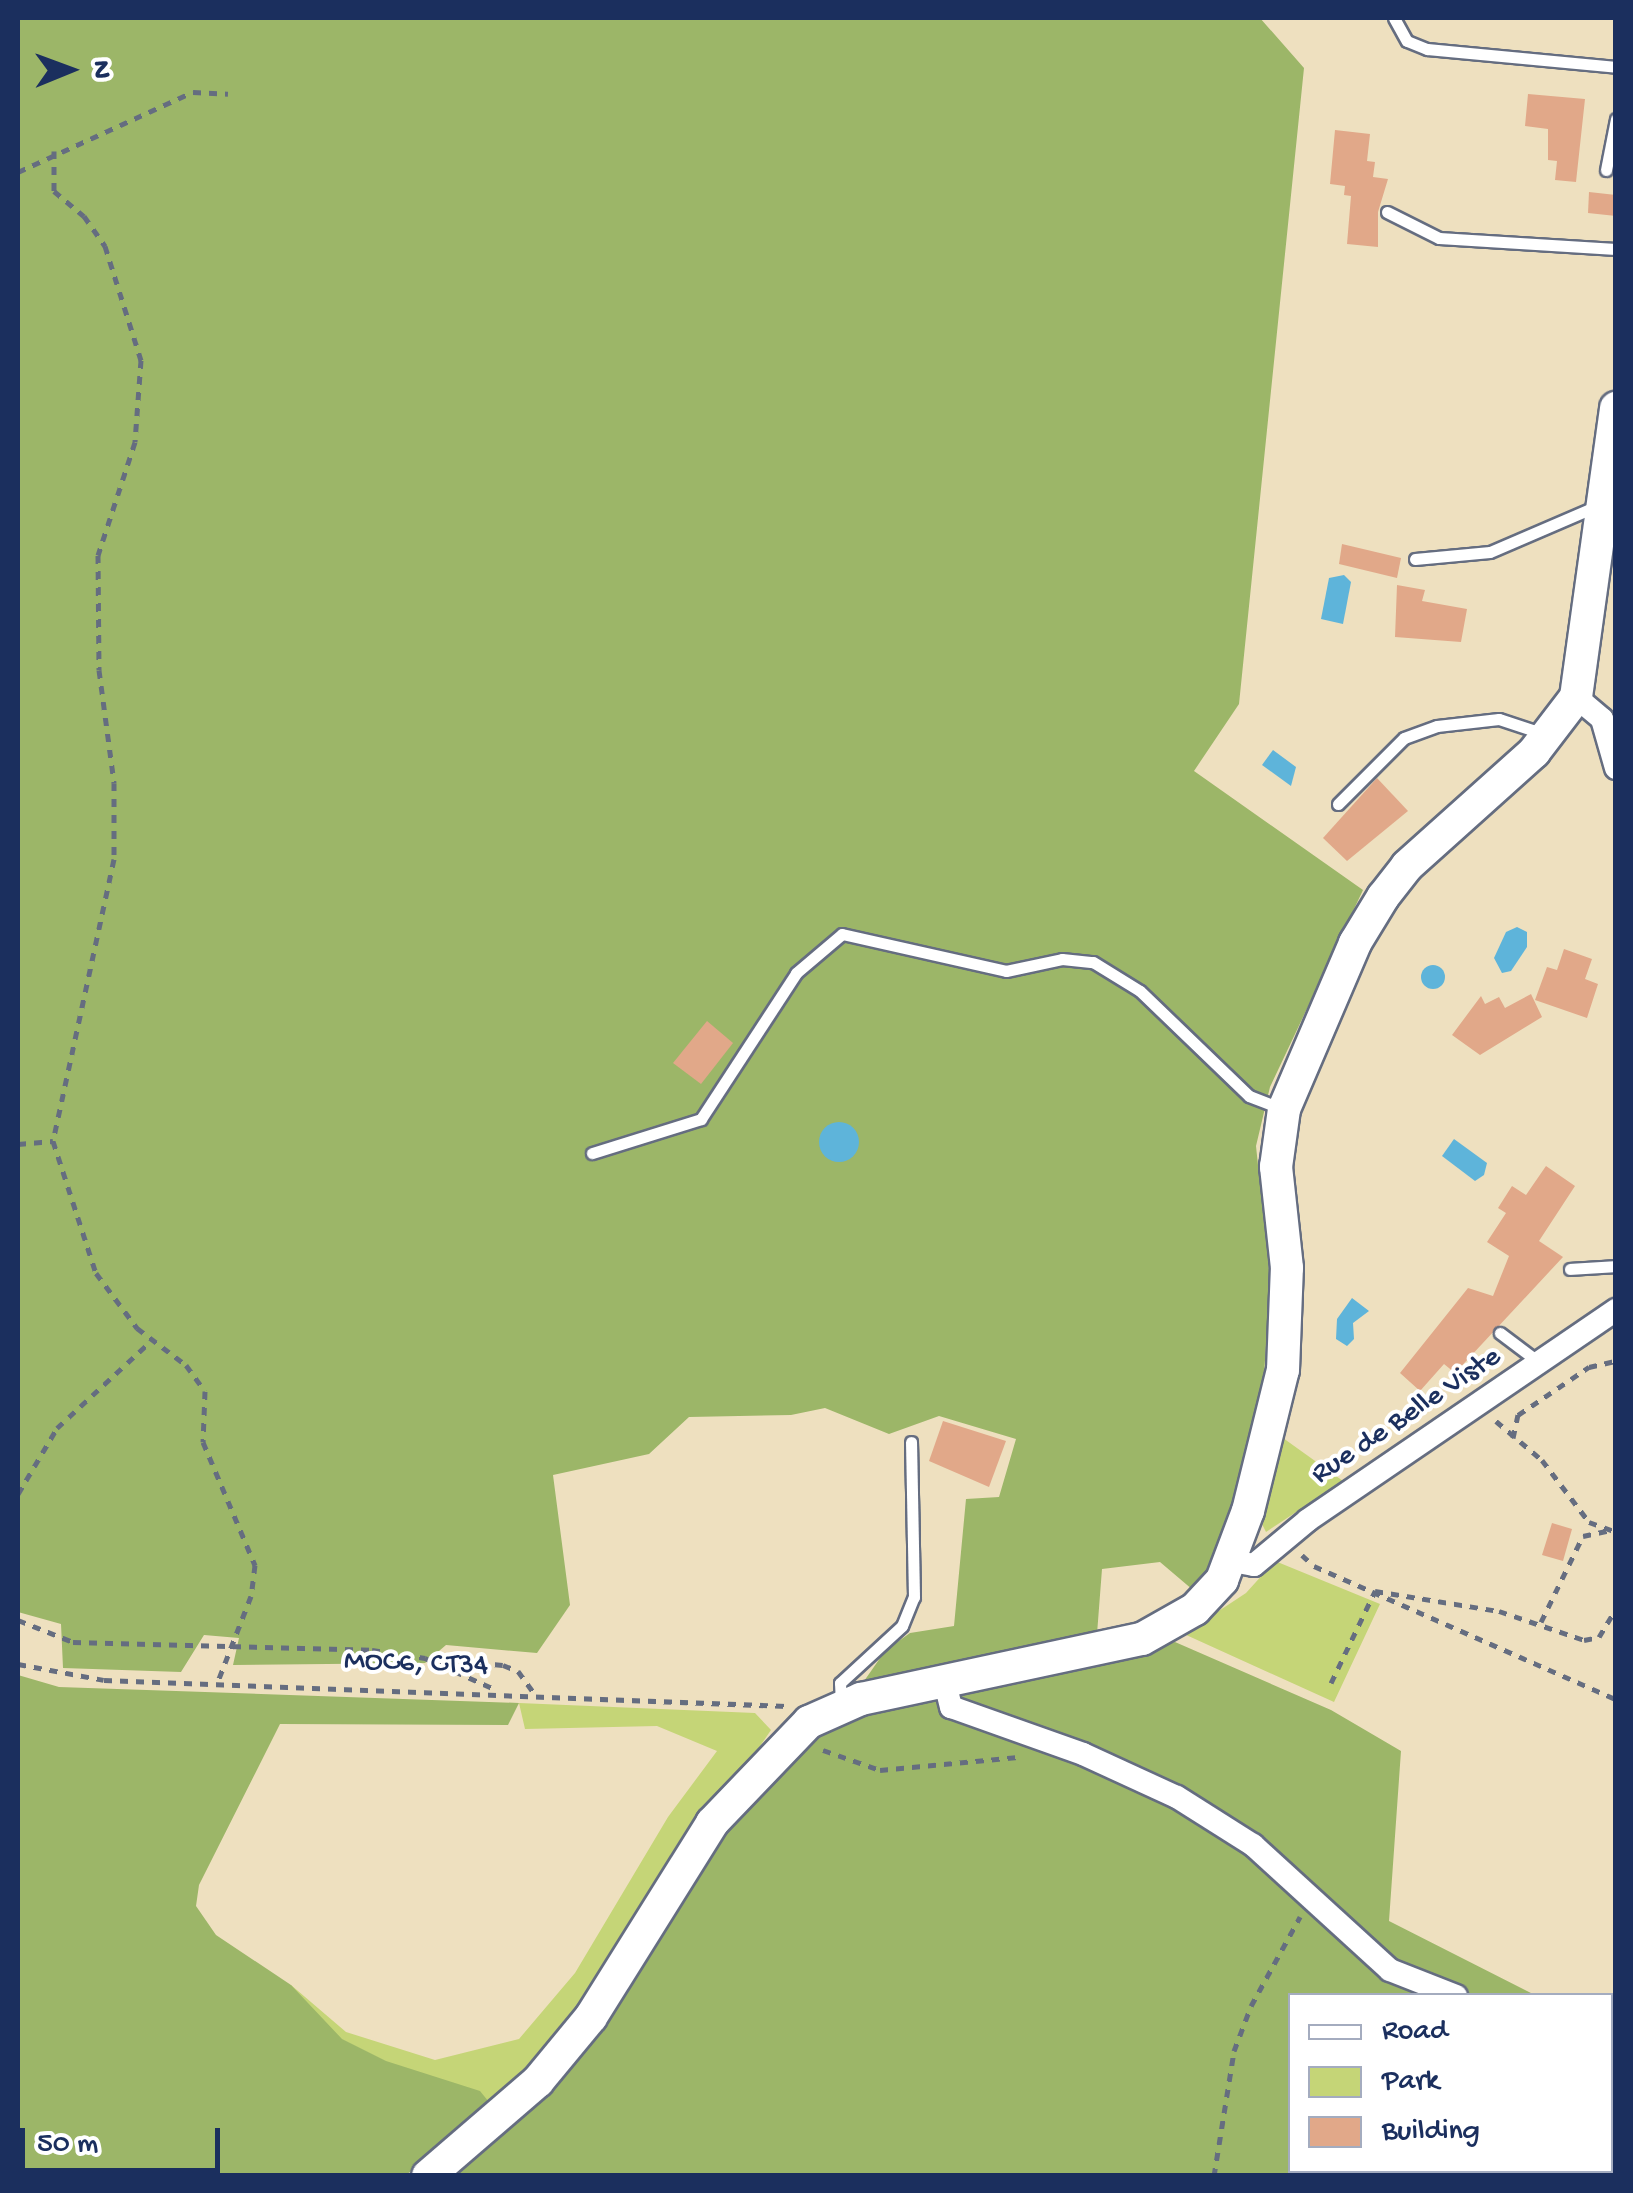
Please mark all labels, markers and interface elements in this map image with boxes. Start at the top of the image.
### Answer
north arrow [20,20,120,120]
text: N [84,60,117,79]
street label: Rue de Belle Viste [1305,1340,1509,1494]
street label: MOC6, CT34 [343,1644,489,1686]
legend [1288,1993,1613,2173]
text: Road [1382,2015,1448,2050]
text: Park [1382,2065,1439,2100]
scale bar [25,2108,225,2170]
text: Building [1382,2115,1480,2150]
text: 50 m [37,2128,98,2163]

